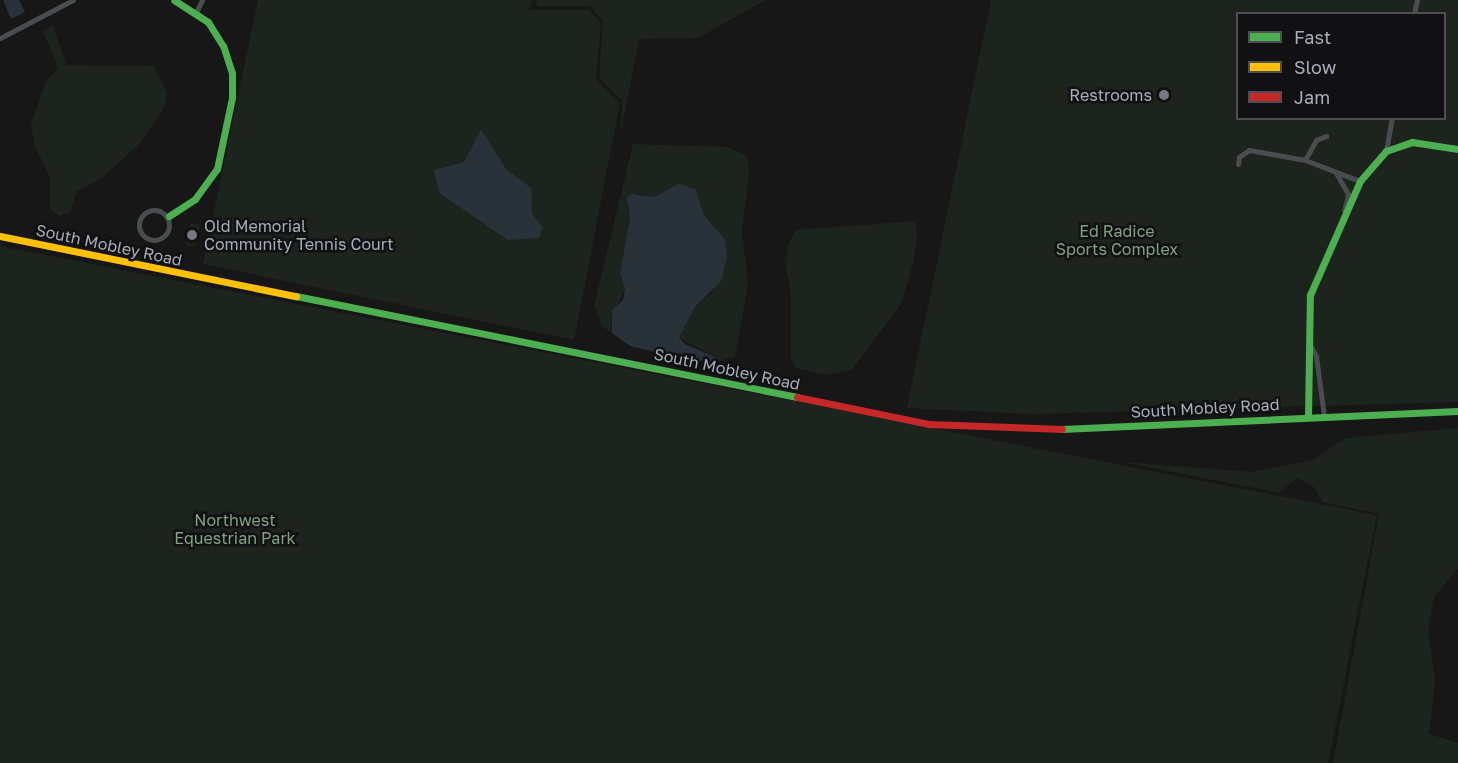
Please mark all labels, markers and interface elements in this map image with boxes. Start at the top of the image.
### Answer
legend [1236,12,1446,120]
text: Fast [1294,26,1331,48]
text: Slow [1294,56,1336,78]
place label: Restrooms [1069,85,1152,105]
text: Jam [1294,86,1330,108]
marker: Restrooms [1157,88,1171,102]
place label: Old Memorial Community Tennis Court [204,216,394,254]
street label: South Mobley Road [34,220,184,270]
park label: Ed Radice Sports Complex [1056,221,1178,259]
marker: Old Memorial Community Tennis Court [185,228,199,242]
street label: South Mobley Road [652,344,802,394]
street label: South Mobley Road [1130,395,1280,421]
park label: Northwest Equestrian Park [174,510,296,548]

